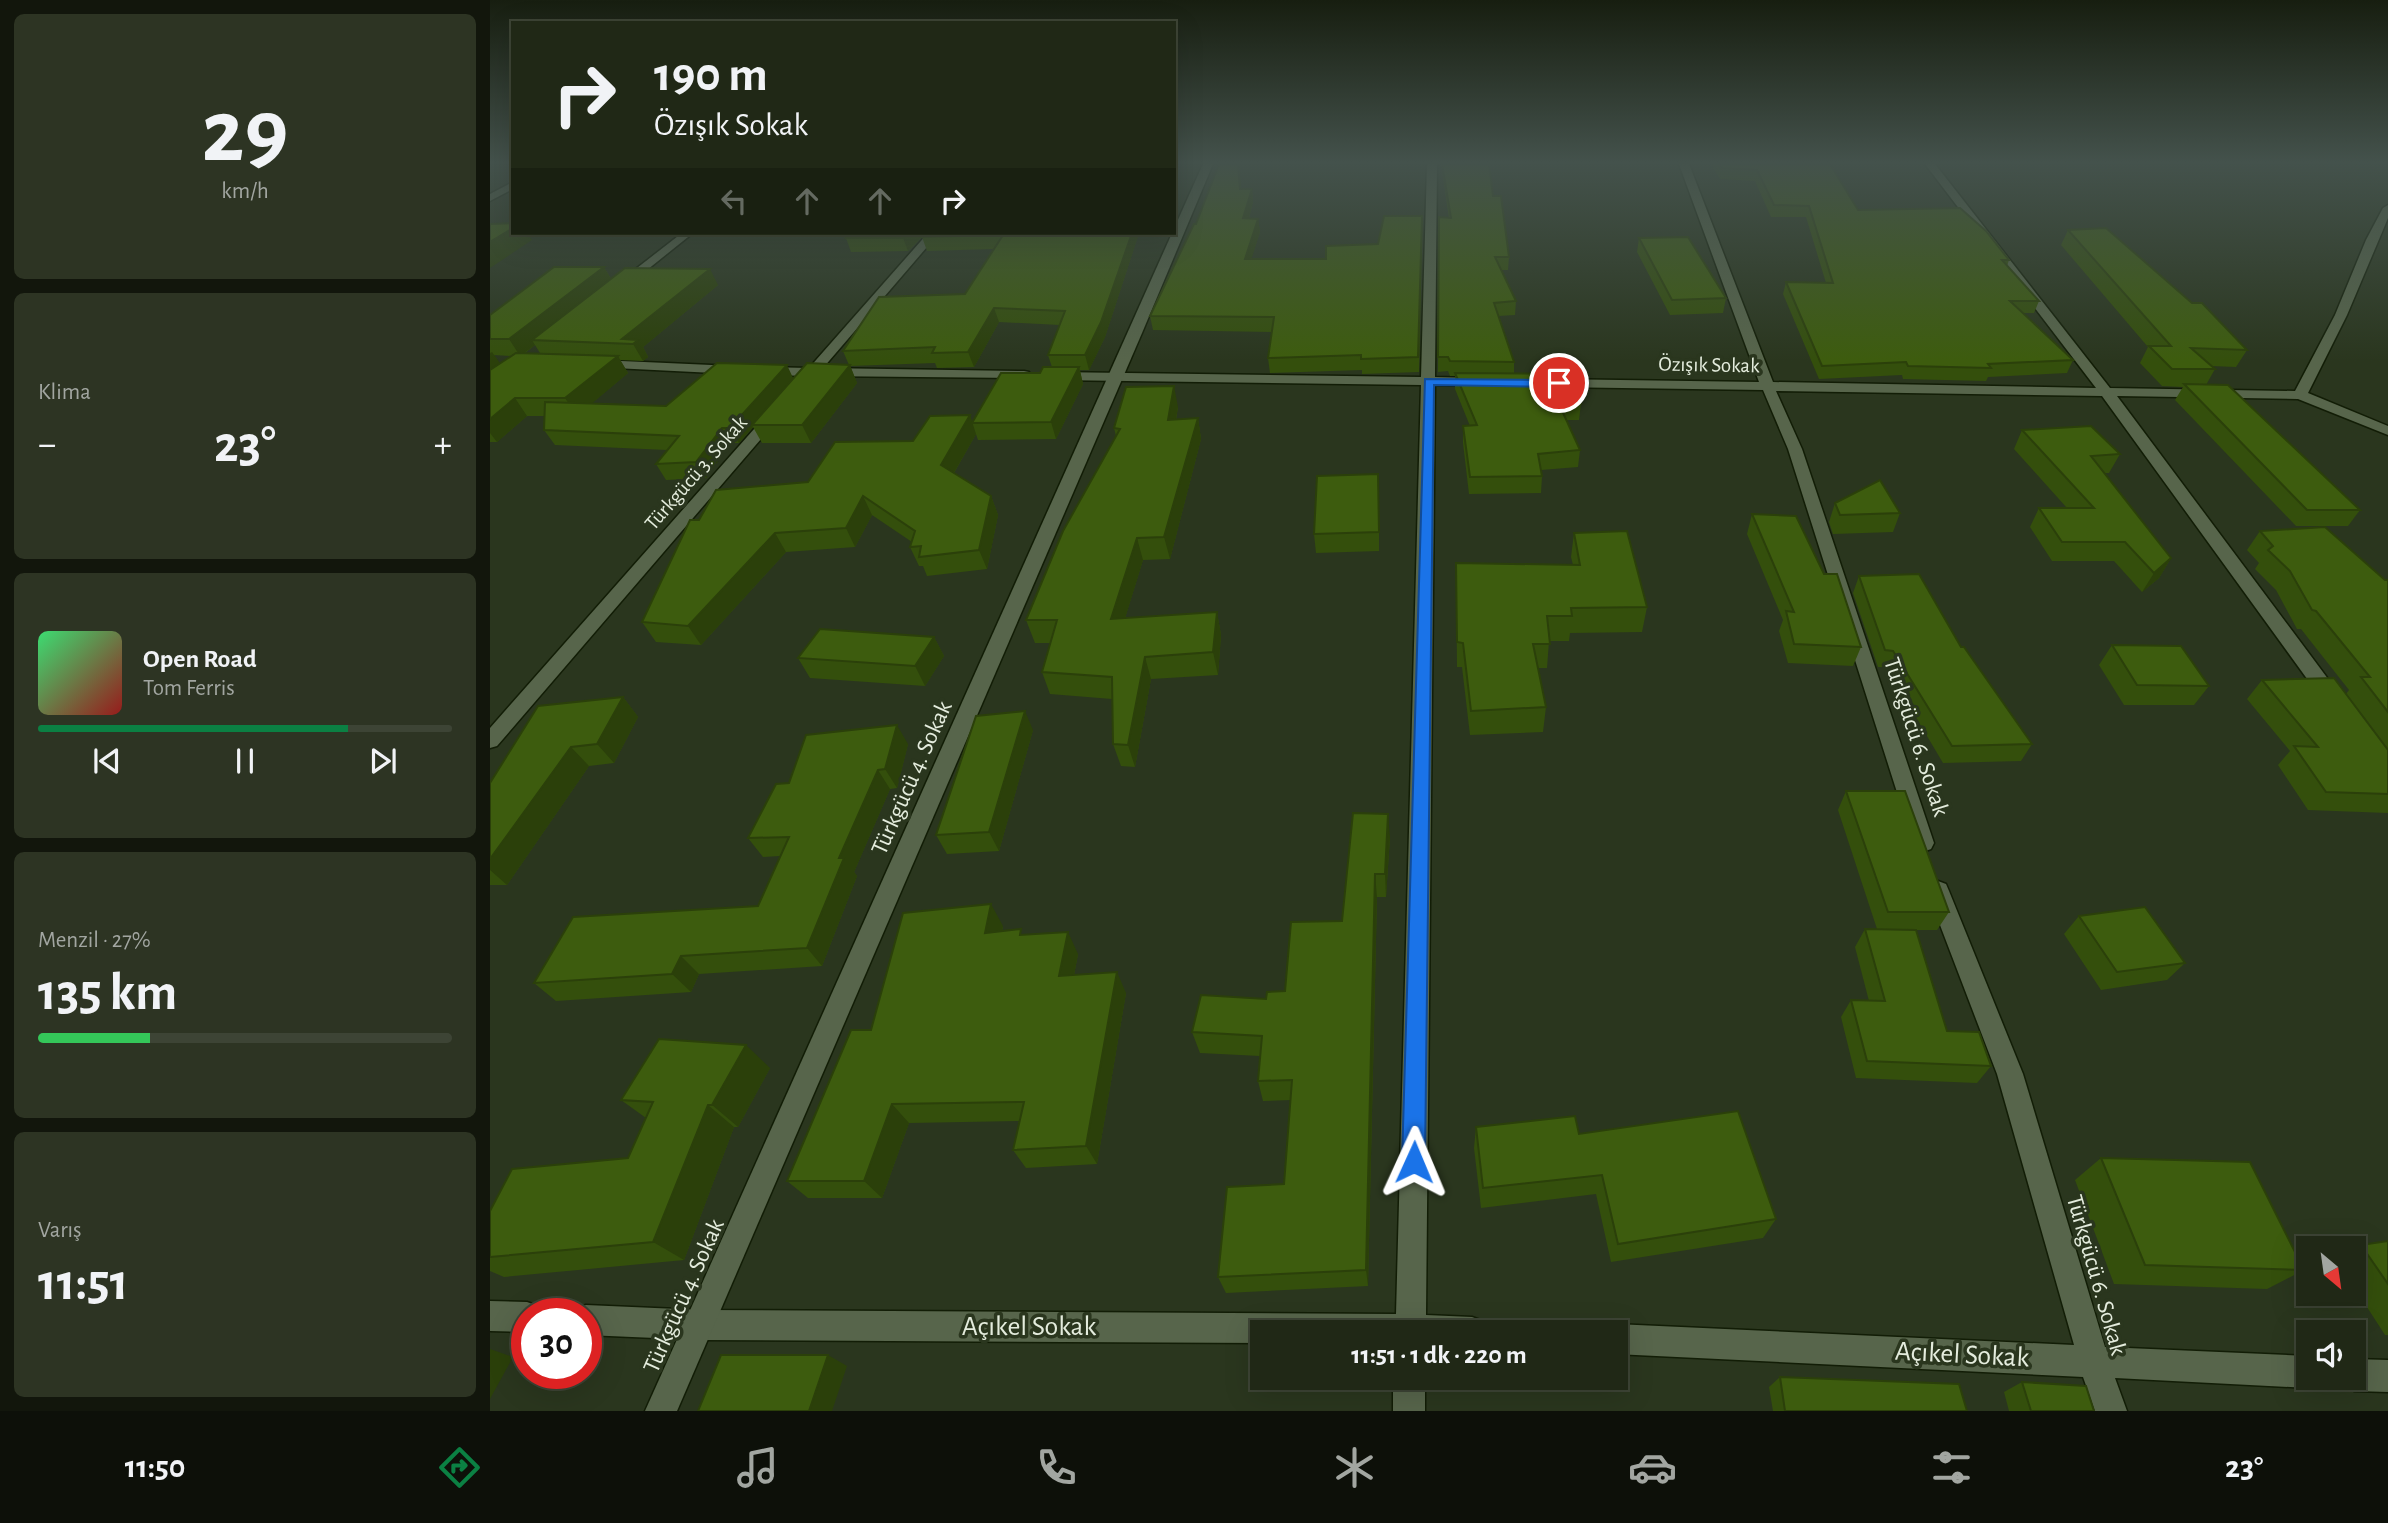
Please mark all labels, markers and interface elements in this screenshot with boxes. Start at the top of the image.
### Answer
icon: right [539,49,630,140]
text: 190 m [654,51,768,100]
text: 29 [202,87,288,178]
text: Özışık Sokak [654,109,808,141]
text: km/h [221,180,269,203]
icon: left [715,182,753,220]
icon: ahead [788,182,826,220]
icon: ahead [861,182,899,220]
icon: right [934,182,972,220]
pin [1529,353,1589,413]
street label: Özışık Sokak [1658,353,1760,376]
icon: arrive [1540,364,1578,402]
text: Klima [38,381,91,404]
street label: Türkgücü 3. Sokak [641,412,751,534]
text: 23° [214,419,276,471]
text: − [38,426,56,464]
text: + [434,426,452,464]
text: Open Road [143,646,257,672]
street label: Türkgücü 6. Sokak [1879,655,1953,819]
text: Tom Ferris [143,677,235,700]
street label: Türkgücü 4. Sokak [867,697,957,859]
icon: previous [88,742,126,780]
icon: pause [226,742,264,780]
icon: next [364,742,402,780]
text: Menzil · 27% [38,929,151,952]
text: 135 km [38,967,177,1019]
position arrow [1377,1125,1451,1199]
street label: Türkgücü 6. Sokak [2062,1192,2130,1358]
street label: Türkgücü 4. Sokak [639,1215,729,1377]
text: Varış [38,1219,82,1242]
north arrow [2296,1236,2366,1306]
map controls [2296,1236,2366,1390]
text: 11:51 [38,1257,129,1309]
speed limit sign: 30 [511,1298,602,1389]
street label: Açıkel Sokak [962,1313,1096,1341]
button: sound [2296,1320,2366,1390]
street label: Açıkel Sokak [1894,1338,2030,1373]
text: 11:51 · 1 dk · 220 m [1351,1342,1527,1368]
icon: directions [435,1443,484,1492]
icon: music [733,1443,782,1492]
icon: phone [1032,1443,1081,1492]
icon: climate [1330,1443,1379,1492]
icon: car [1628,1443,1677,1492]
icon: filters [1927,1443,1976,1492]
text: 11:50 [125,1451,186,1483]
text: 23° [2225,1451,2263,1483]

